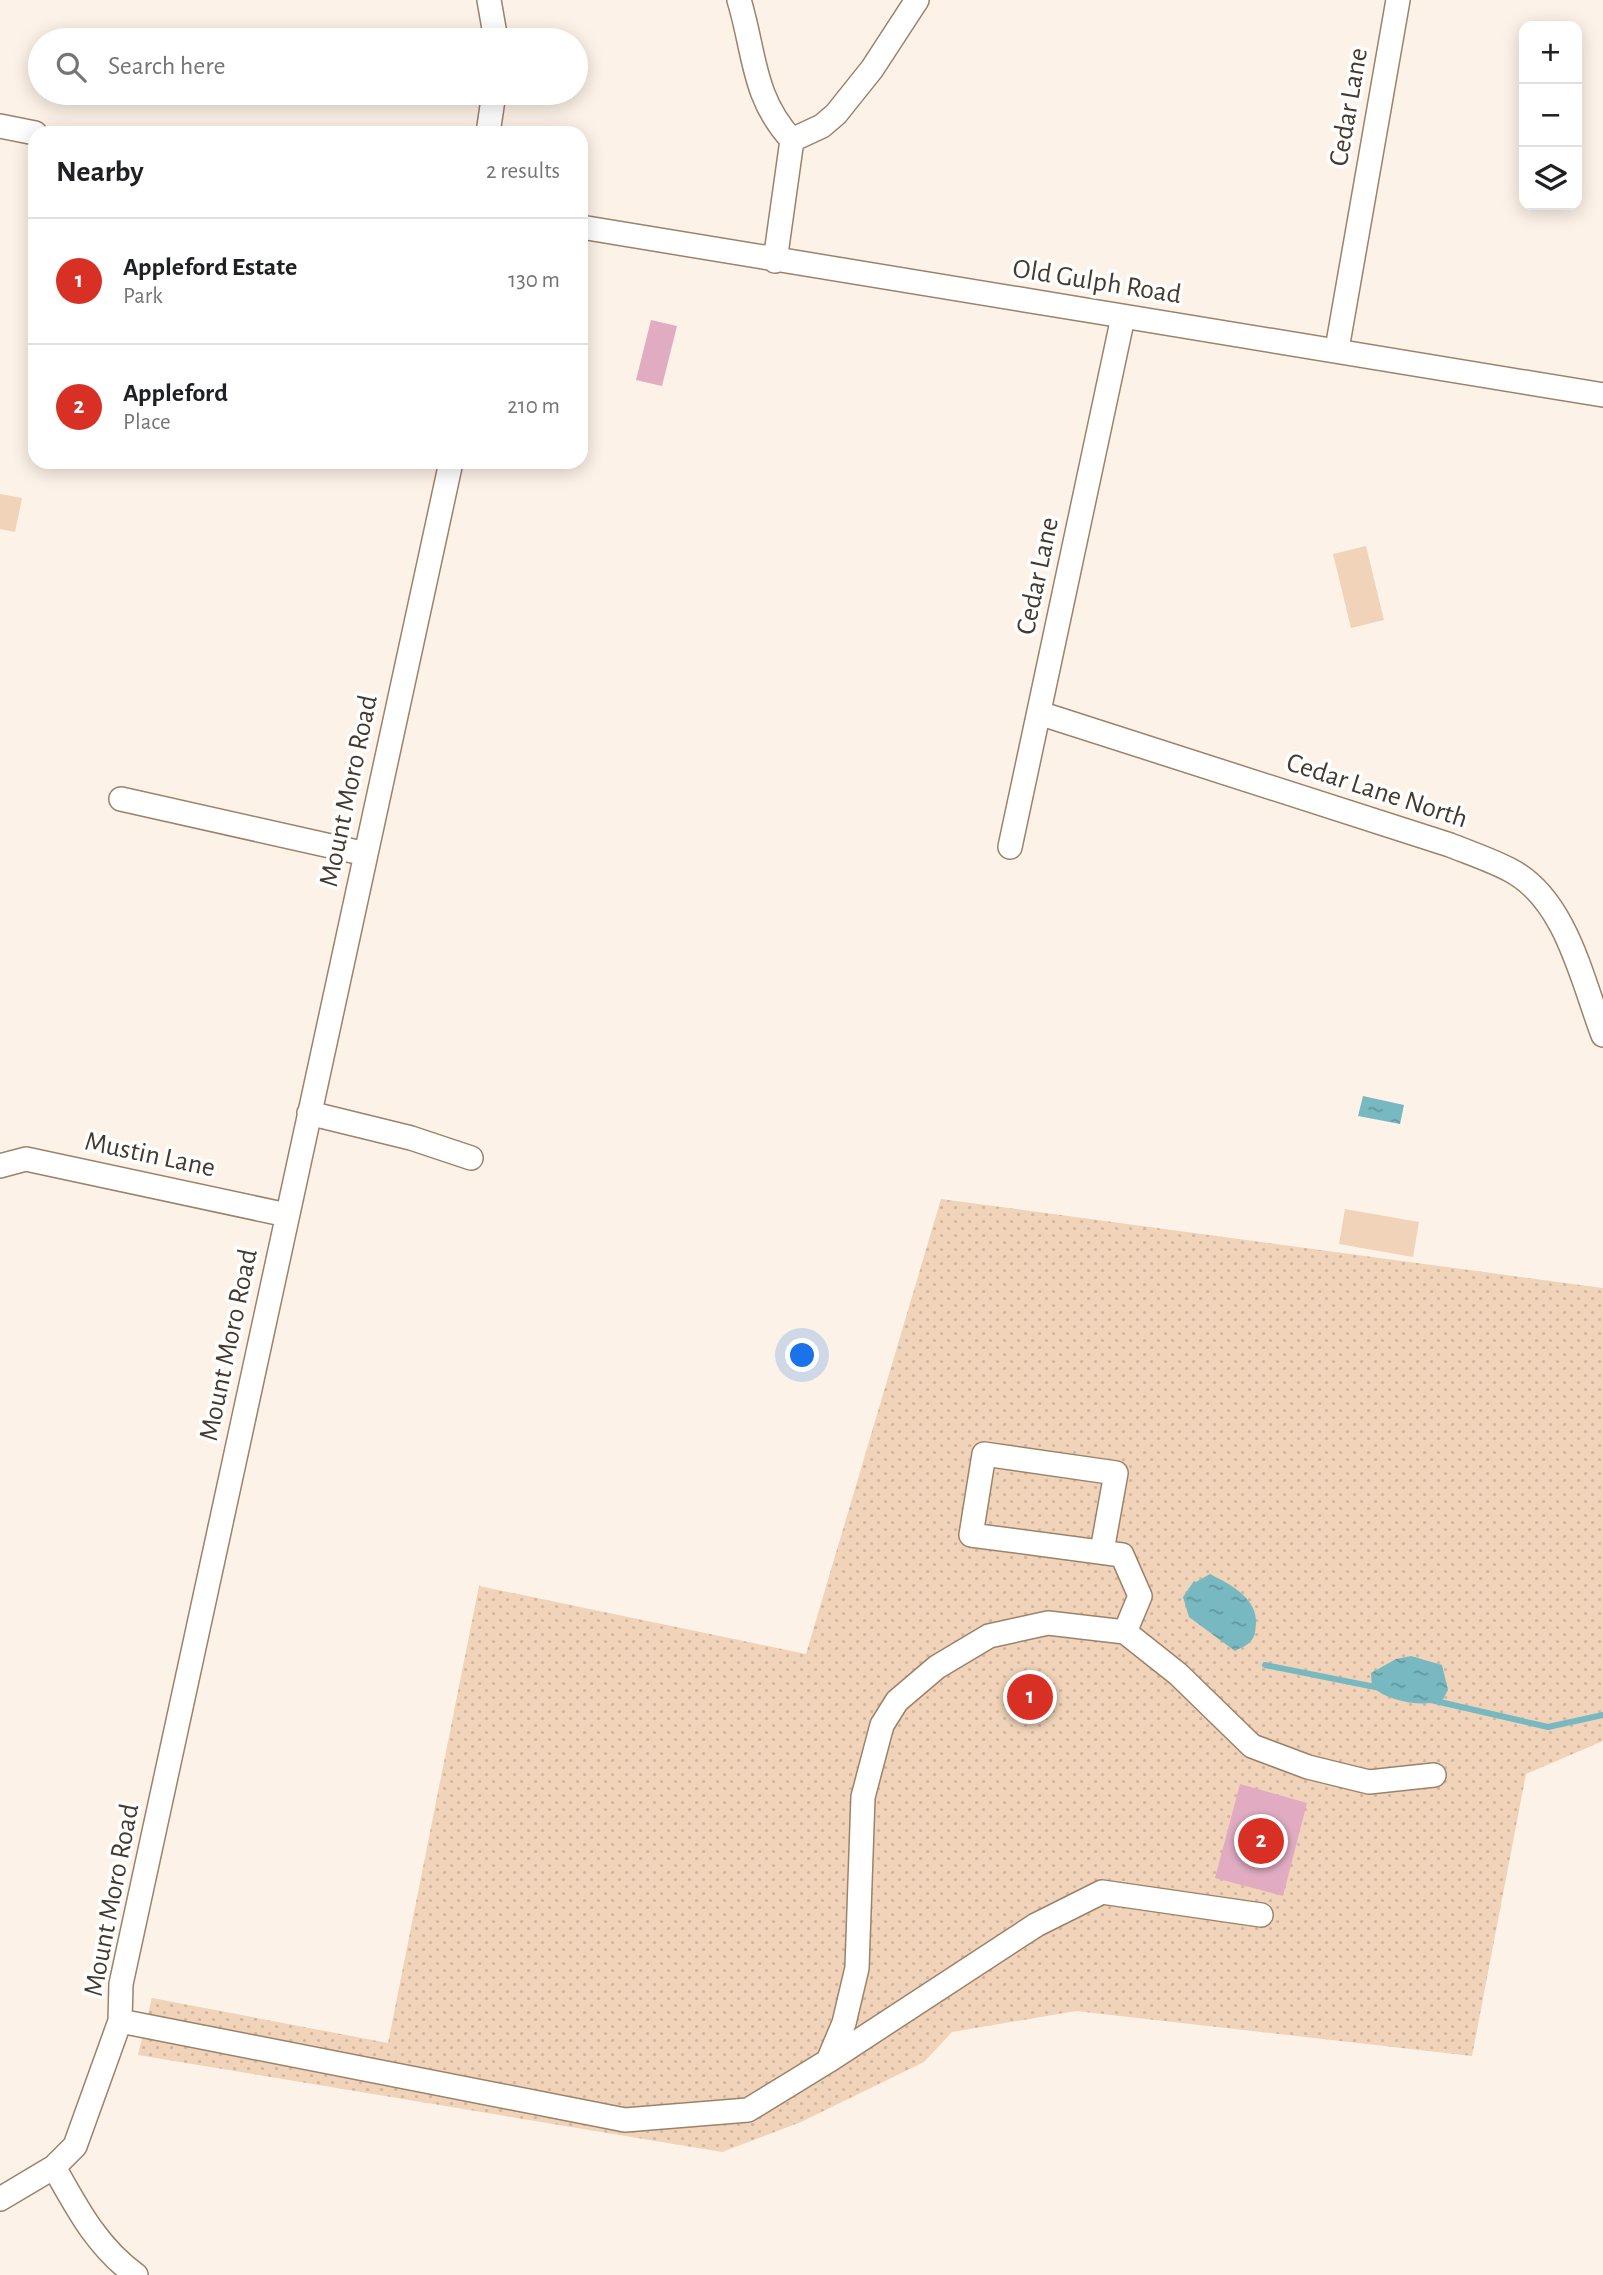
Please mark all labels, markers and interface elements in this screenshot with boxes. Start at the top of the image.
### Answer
map controls [1519,21,1582,210]
button: + [1519,21,1582,84]
search box [28,28,588,105]
street label: Cedar Lane [1325,46,1373,168]
icon: search [52,48,90,86]
text: Search here [108,53,226,79]
button: − [1519,84,1582,147]
button: layers [1519,147,1582,210]
text: Nearby [56,157,144,187]
text: 2 results [486,160,560,183]
text: Appleford Estate [123,254,297,280]
street label: Old Gulph Road [1011,255,1183,309]
text: 1 [75,269,83,292]
text: 130 m [508,269,560,292]
text: Park [123,285,163,308]
text: Appleford [123,380,228,406]
text: 2 [74,395,84,418]
text: 210 m [507,395,560,418]
text: Place [123,411,171,434]
street label: Cedar Lane [1012,515,1064,637]
street label: Mount Moro Road [315,693,383,889]
street label: Cedar Lane North [1283,749,1471,833]
street label: Mustin Lane [82,1128,218,1182]
street label: Mount Moro Road [195,1247,263,1443]
your location [785,1338,819,1372]
pin: 1 [1007,1671,1053,1723]
street label: Mount Moro Road [80,1801,144,1999]
pin: 2 [1238,1815,1284,1867]

